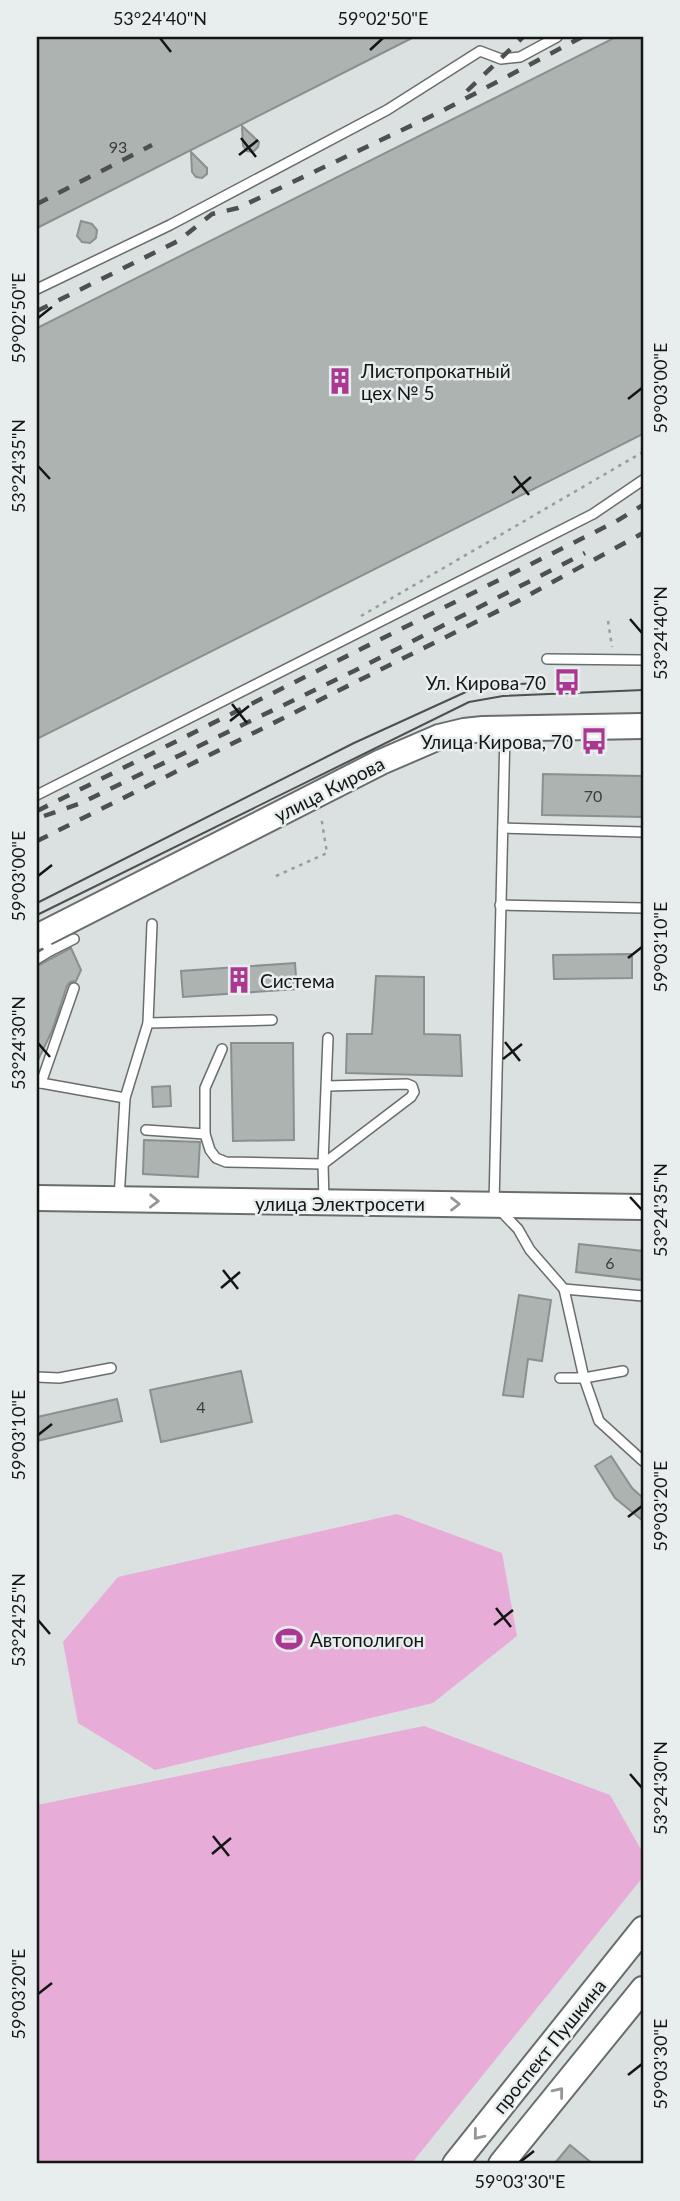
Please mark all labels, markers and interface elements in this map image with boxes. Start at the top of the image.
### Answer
text: 53°24'40"N [113,7,207,29]
text: 59°02'50"E [338,7,428,29]
house number: 93 [109,137,127,156]
text: 59°02'50"E [7,273,29,363]
text: 59°03'00"E [649,343,671,433]
place label: Листопрокатный цех № 5 [360,359,511,404]
building icon: Листопрокатный цех № 5 [325,366,355,396]
text: 53°24'35"N [7,419,29,513]
text: 53°24'40"N [649,586,671,680]
bus stop icon: Ул. Кирова 70 [552,667,582,697]
place label: Ул. Кирова 70 [426,671,546,694]
bus stop icon: Улица Кирова, 70 [579,726,609,756]
place label: Улица Кирова, 70 [421,730,573,753]
street label: улица Кирова [270,751,388,827]
house number: 70 [584,786,602,805]
text: 59°03'00"E [7,831,29,921]
text: 59°03'10"E [649,902,671,992]
building icon: Система [224,965,254,995]
place label: Система [260,969,335,992]
text: 53°24'30"N [7,996,29,1090]
text: 53°24'35"N [649,1163,671,1257]
street label: улица Электросети [255,1192,425,1215]
one-way arrow [149,1193,160,1209]
one-way arrow [450,1196,461,1212]
house number: 6 [605,1253,615,1272]
text: 59°03'10"E [7,1390,29,1480]
house number: 4 [196,1397,206,1416]
text: 59°03'20"E [649,1461,671,1551]
text: 53°24'25"N [7,1573,29,1667]
sports icon: Автополигон [274,1624,304,1654]
place label: Автополигон [310,1628,424,1651]
text: 53°24'30"N [649,1741,671,1835]
text: 59°03'20"E [7,1949,29,2039]
street label: проспект Пушкина [488,1974,610,2118]
text: 59°03'30"E [649,2019,671,2109]
one-way arrow [551,2088,564,2100]
one-way arrow [474,2127,486,2140]
text: 59°03'30"E [475,2170,565,2192]

